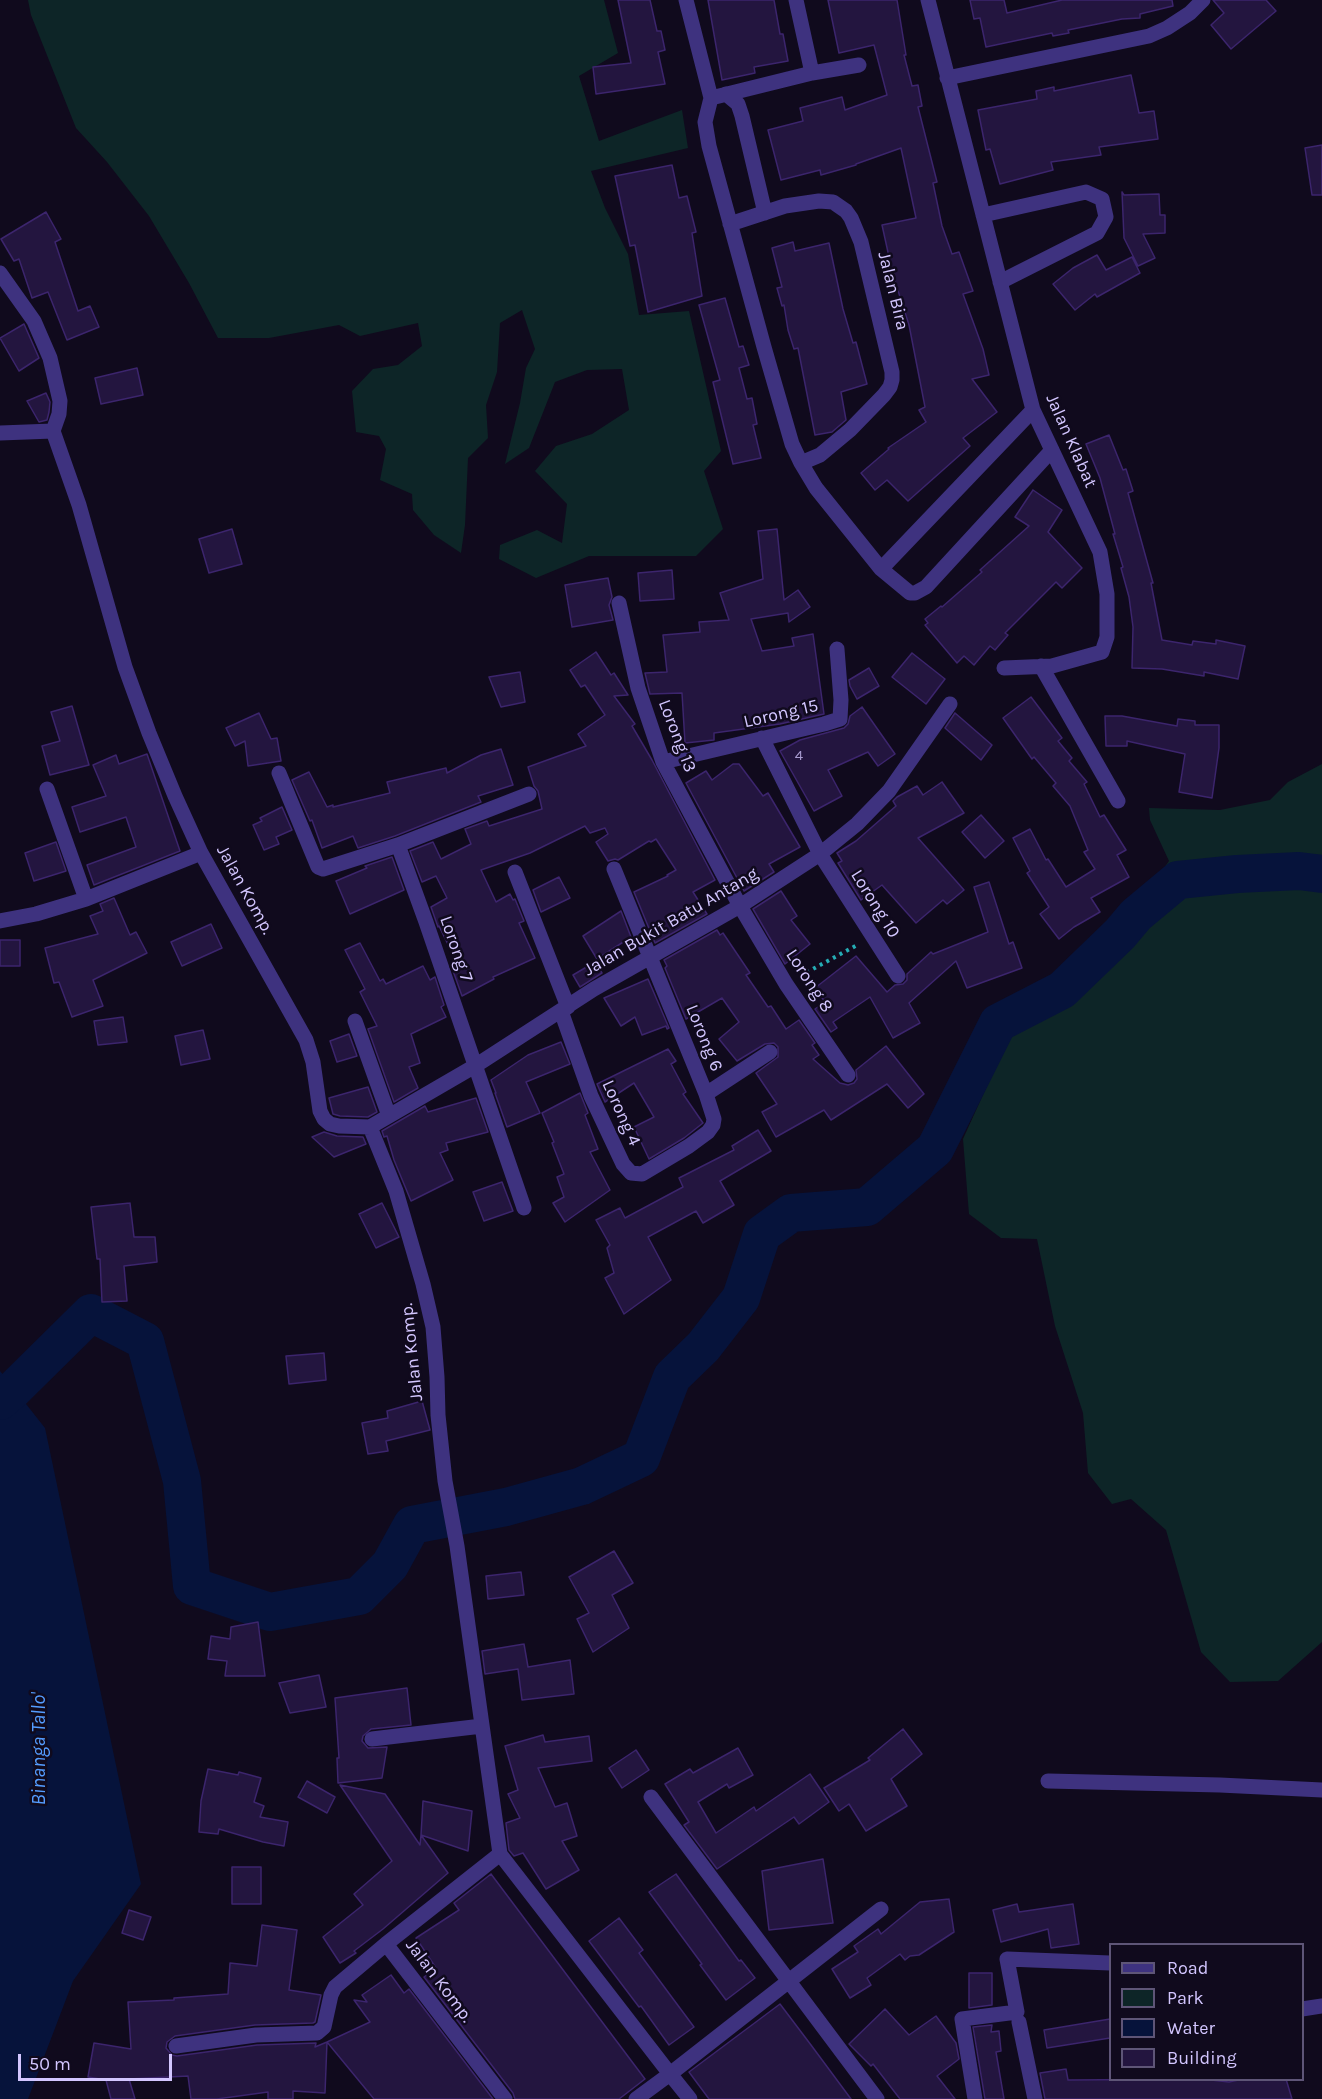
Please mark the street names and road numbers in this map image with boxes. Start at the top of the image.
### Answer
street label: Jalan Bira [873,249,913,333]
street label: Jalan Klabat [1041,391,1101,491]
street label: Lorong 15 [742,695,820,733]
street label: Lorong 13 [653,696,701,776]
street label: Jalan Komp. [212,842,278,938]
street label: Jalan Bukit Batu Antang [580,863,762,981]
street label: Lorong 10 [846,866,904,942]
street label: Lorong 7 [435,913,477,985]
street label: Lorong 8 [781,945,837,1017]
street label: Lorong 6 [681,1001,727,1075]
street label: Lorong 4 [597,1077,645,1149]
street label: Jalan Komp. [396,1302,428,1402]
street label: Jalan Komp. [401,1935,477,2027]

